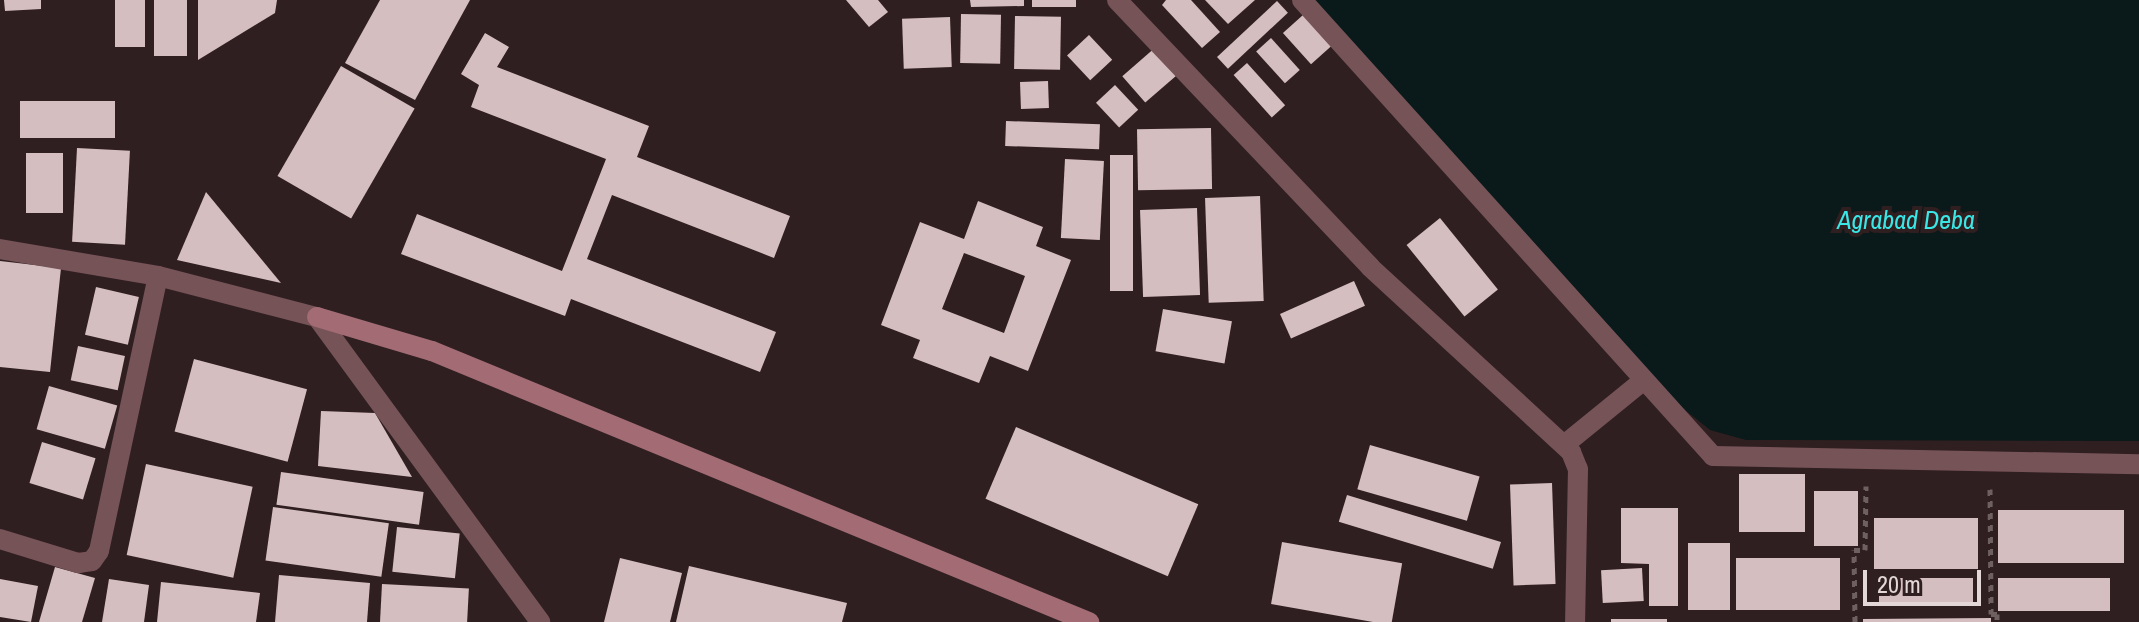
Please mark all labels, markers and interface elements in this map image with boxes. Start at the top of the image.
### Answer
water label: Agrabad Deba [1837,204,1975,236]
scale bar [1867,554,1985,604]
text: 20 m [1877,568,1921,600]

